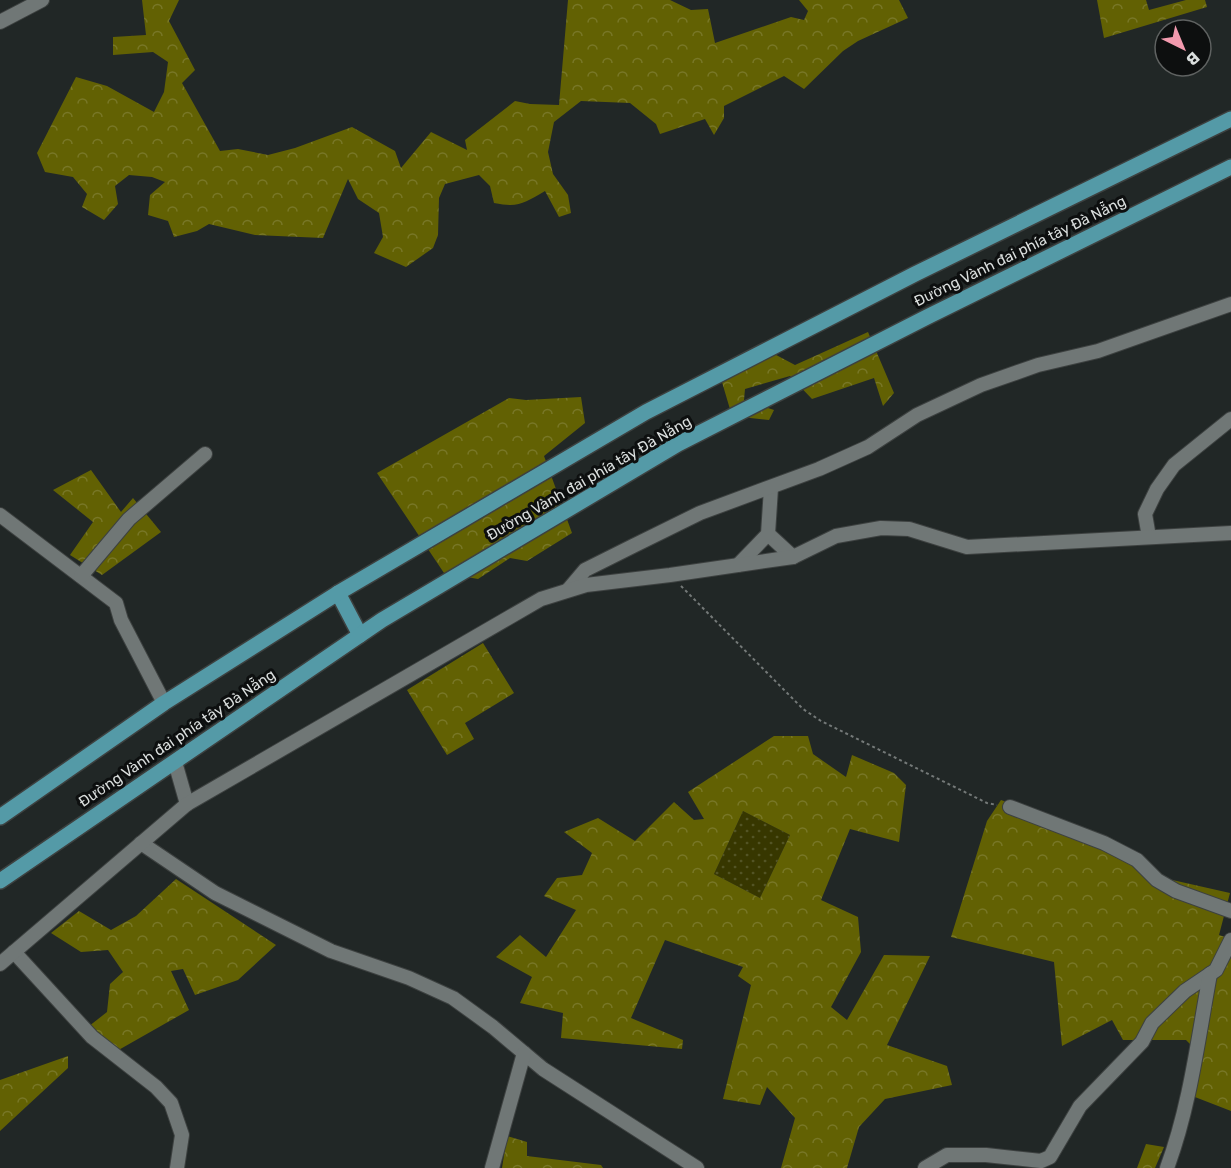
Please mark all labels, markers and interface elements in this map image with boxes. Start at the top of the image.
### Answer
north arrow [1153,18,1213,78]
text: B [1182,48,1203,69]
street label: Đường Vành đai phía tây Đà Nẵng [911,192,1129,310]
street label: Đường Vành đai phía tây Đà Nẵng [483,412,695,544]
street label: Đường Vành đai phía tây Đà Nẵng [75,665,279,811]

